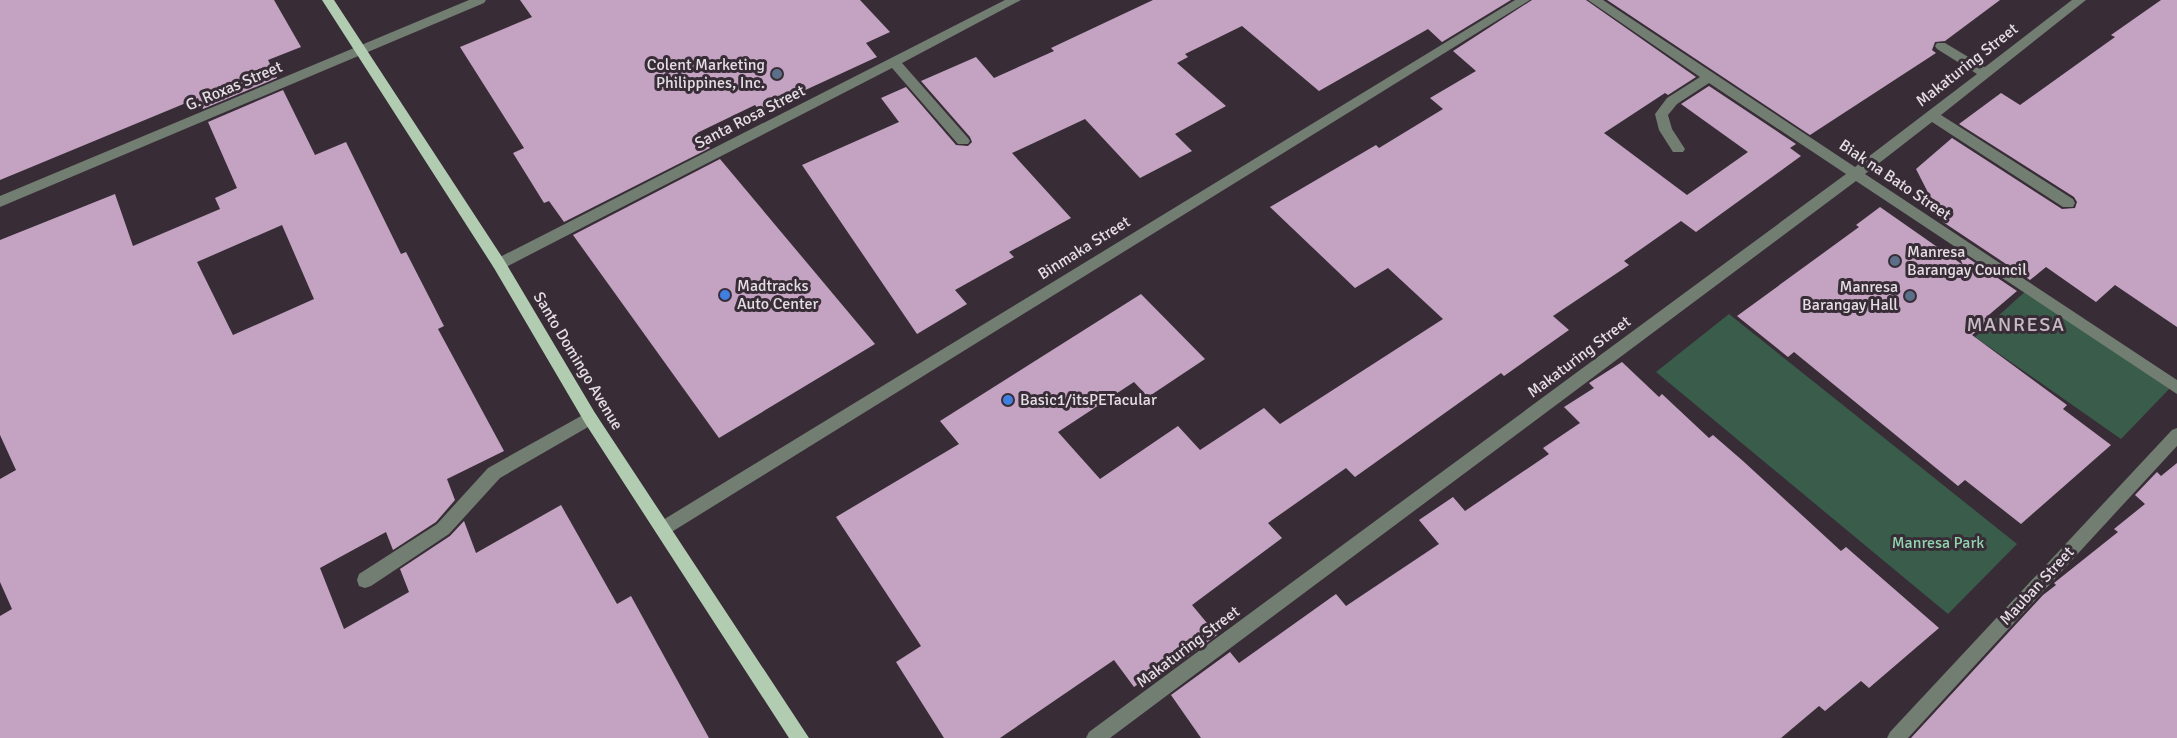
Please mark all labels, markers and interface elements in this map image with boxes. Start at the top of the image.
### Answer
street label: Makaturing Street [1912,19,2022,111]
place label: Colent Marketing Philippines, Inc. [647,55,765,93]
street label: G. Roxas Street [183,57,286,115]
marker: Colent Marketing Philippines, Inc. [770,67,784,81]
street label: Santa Rosa Street [692,80,809,153]
street label: Biak na Bato Street [1835,135,1955,225]
street label: Binmaka Street [1034,212,1134,284]
place label: Manresa Barangay Council [1907,242,2027,280]
marker: Manresa Barangay Council [1888,254,1902,268]
place label: Madtracks Auto Center [737,276,818,314]
place label: Manresa Barangay Hall [1802,277,1898,315]
street label: Santo Domingo Avenue [529,288,627,434]
marker: Madtracks Auto Center [718,288,732,302]
marker: Manresa Barangay Hall [1903,289,1917,303]
street label: Makaturing Street [1523,311,1635,402]
district label: MANRESA [1966,312,2066,337]
place label: Basic1/itsPETacular [1020,390,1157,410]
marker: Basic1/itsPETacular [1001,393,1015,407]
park label: Manresa Park [1892,533,1984,553]
street label: Mauban Street [1995,542,2079,629]
street label: Makaturing Street [1132,601,1244,692]

